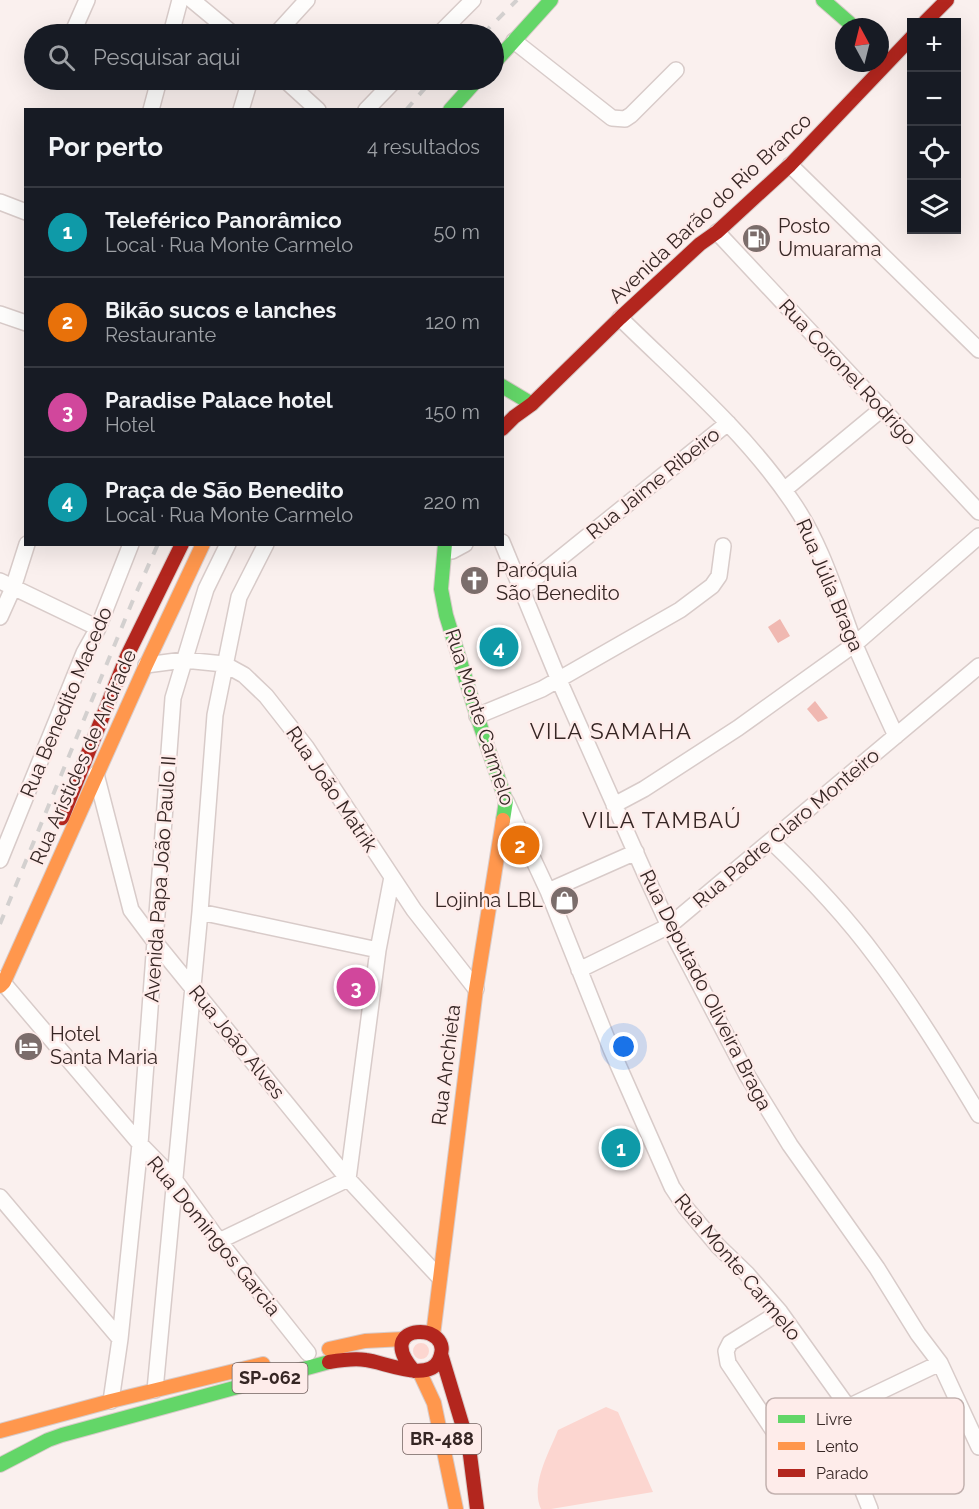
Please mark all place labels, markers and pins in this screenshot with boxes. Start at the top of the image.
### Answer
place label: Posto Umuarama [778,214,881,261]
fuel station icon: Posto Umuarama [741,222,773,254]
place label: Paróquia São Benedito [496,558,620,605]
church icon: Paróquia São Benedito [459,565,491,597]
pin: 4 [480,624,518,670]
pin: 2 [500,822,540,868]
shop icon: Lojinha LBL [548,884,580,916]
place label: Lojinha LBL [435,888,543,912]
pin: 3 [336,964,376,1010]
place label: Hotel Santa Maria [50,1022,158,1069]
hotel icon: Hotel Santa Maria [13,1030,45,1062]
pin: 1 [602,1126,640,1170]

